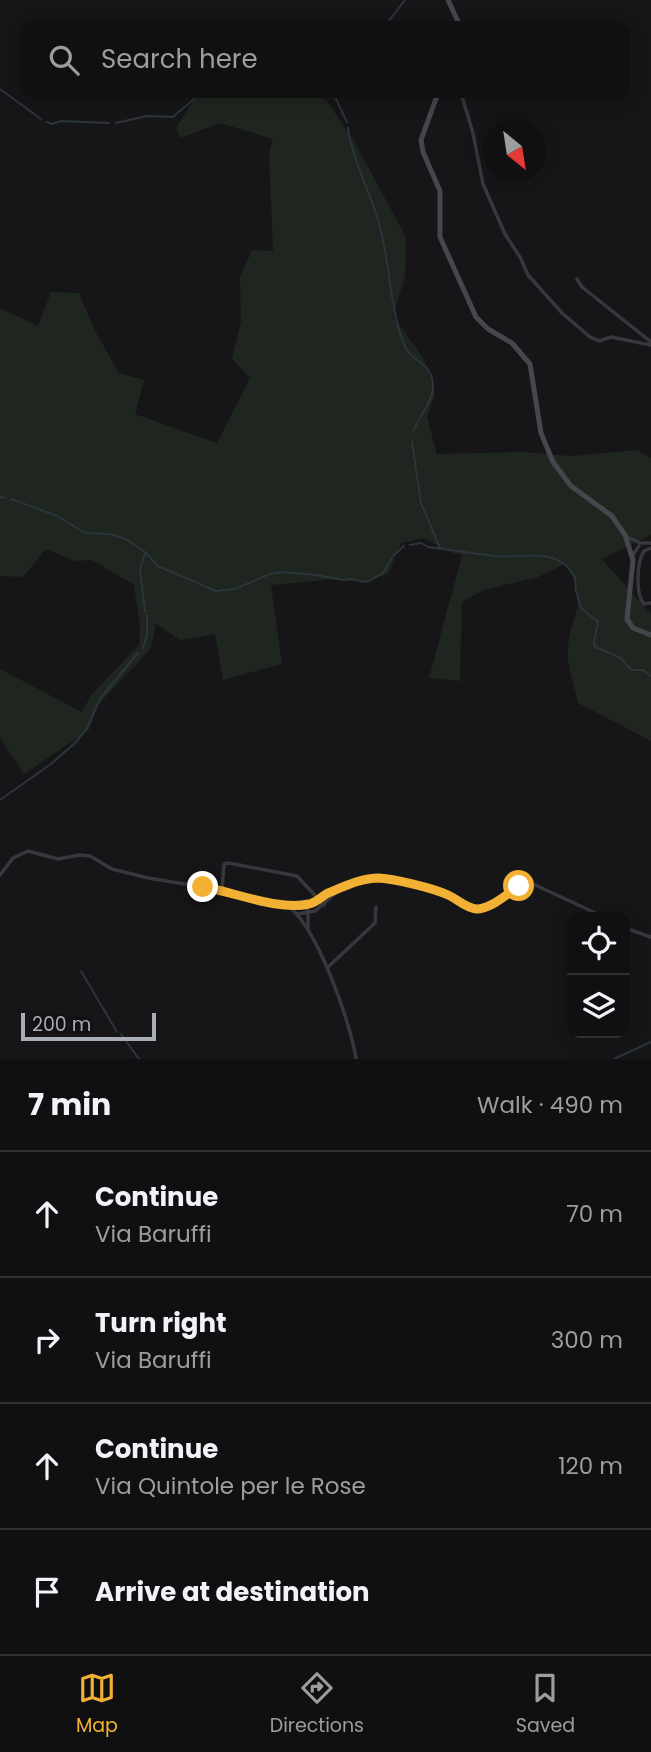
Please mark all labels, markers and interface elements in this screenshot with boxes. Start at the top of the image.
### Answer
search box [21,21,630,98]
icon: search [45,41,83,79]
text: Search here [101,41,258,77]
north arrow [483,119,546,182]
route start [503,870,534,901]
route end [187,871,218,902]
map controls [567,912,630,1038]
button: locate [567,912,630,975]
button: layers [567,975,630,1038]
scale bar [21,1010,156,1042]
text: 200 m [32,1011,91,1038]
text: 7 min [28,1083,111,1126]
text: Walk · 490 m [477,1089,623,1121]
text: Continue [95,1179,218,1215]
icon: ahead [28,1195,66,1233]
text: 70 m [566,1198,623,1230]
text: Via Baruffi [95,1218,212,1250]
text: Turn right [95,1305,227,1341]
icon: right [28,1321,66,1359]
text: 300 m [551,1324,623,1356]
text: Via Baruffi [95,1344,212,1376]
text: Continue [95,1431,218,1467]
icon: ahead [28,1447,66,1485]
text: 120 m [558,1450,623,1482]
text: Via Quintole per le Rose [95,1470,366,1502]
icon: arrive [28,1573,66,1611]
text: Arrive at destination [95,1574,370,1610]
tab: Map [76,1669,118,1740]
tab: Directions [270,1669,364,1740]
tab: Saved [516,1669,575,1740]

